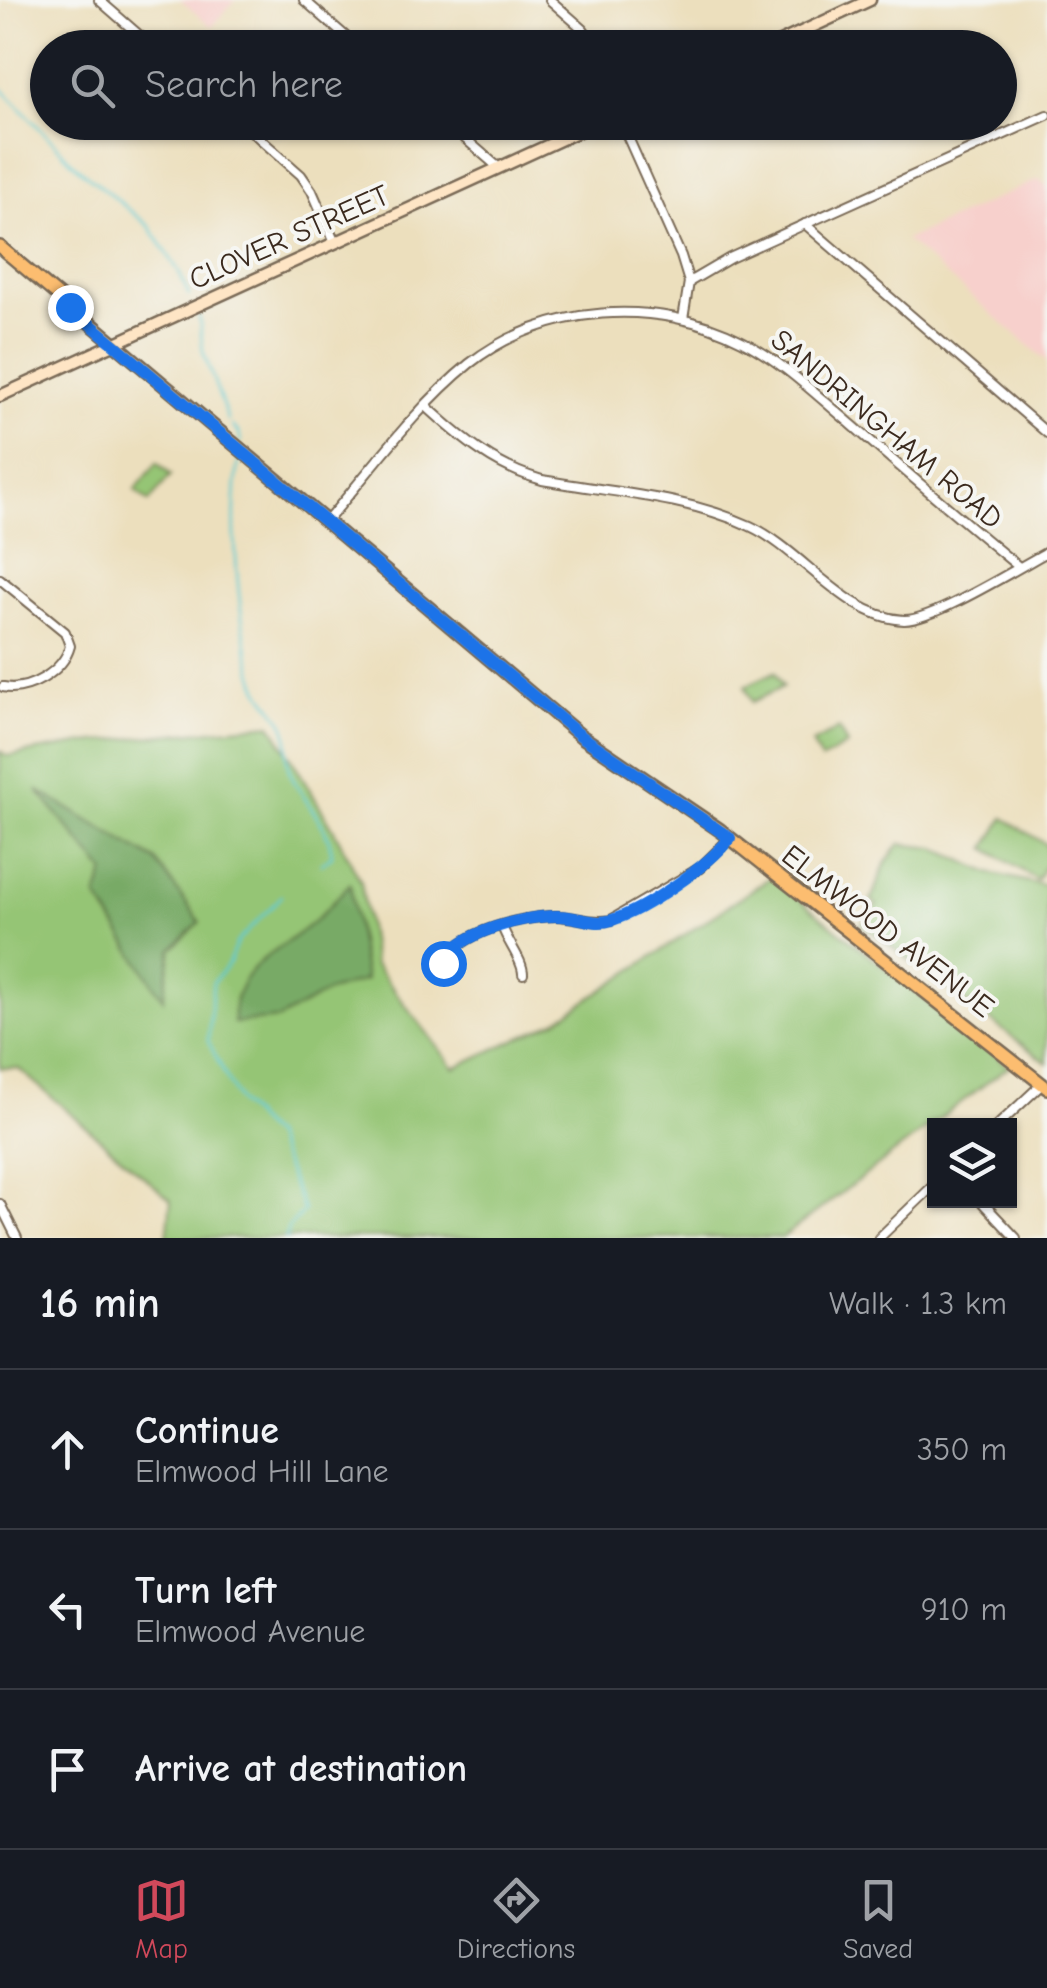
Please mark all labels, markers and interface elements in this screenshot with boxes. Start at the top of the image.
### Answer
search box [30,30,1017,140]
icon: search [65,58,120,113]
text: Search here [145,63,343,107]
street label: CLOVER STREET [184,178,395,297]
route end [48,285,94,331]
street label: SANDRINGHAM ROAD [764,322,1009,536]
street label: ELMWOOD AVENUE [775,838,1001,1025]
route start [421,941,467,987]
map controls [927,1118,1017,1208]
button: layers [927,1118,1017,1208]
text: 16 min [40,1279,160,1328]
text: Walk · 1.3 km [829,1285,1007,1322]
text: Continue [135,1409,279,1453]
icon: ahead [40,1422,95,1477]
text: 350 m [917,1431,1007,1468]
text: Elmwood Hill Lane [135,1453,389,1490]
text: Turn left [135,1569,276,1613]
icon: left [40,1582,95,1637]
text: 910 m [921,1591,1007,1628]
text: Elmwood Avenue [135,1613,365,1650]
icon: arrive [40,1742,95,1797]
text: Arrive at destination [135,1747,467,1791]
tab: Map [134,1873,189,1965]
tab: Directions [457,1873,575,1965]
tab: Saved [843,1873,913,1965]

